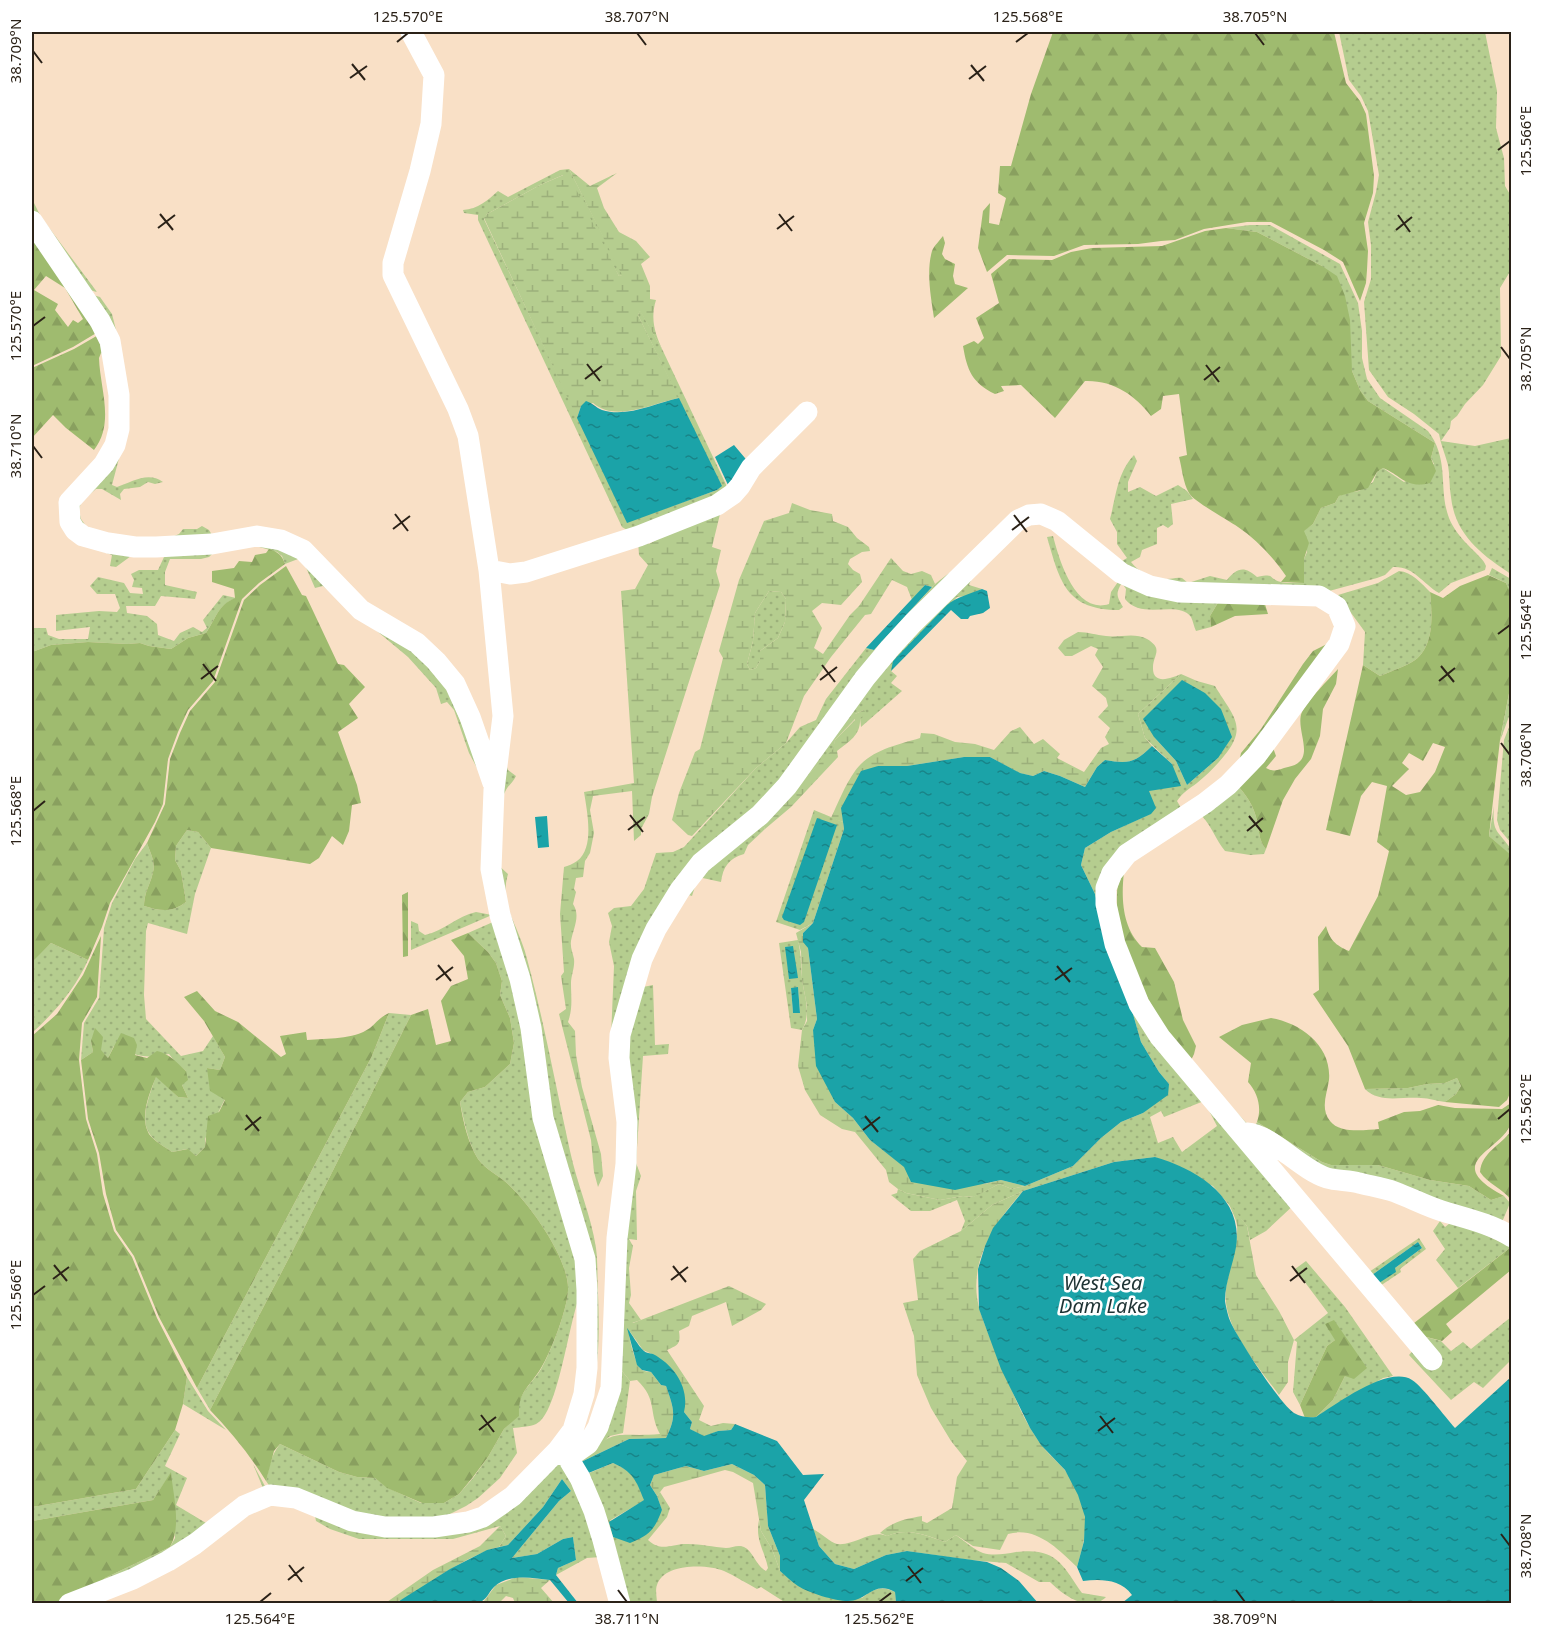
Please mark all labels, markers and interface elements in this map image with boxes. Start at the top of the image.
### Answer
text: 125.570°E [373,6,443,26]
text: 38.707°N [605,6,669,26]
text: 125.568°E [993,6,1063,26]
text: 38.705°N [1223,6,1287,26]
text: 38.709°N [5,19,25,83]
text: 125.566°E [1515,106,1535,176]
text: 125.570°E [5,291,25,361]
text: 38.705°N [1515,327,1535,391]
text: 38.710°N [5,414,25,478]
text: 125.564°E [1515,590,1535,660]
text: 38.706°N [1515,723,1535,787]
text: 125.568°E [5,776,25,846]
text: 125.562°E [1515,1074,1535,1144]
text: 125.566°E [5,1260,25,1330]
water label: West Sea Dam Lake [1059,1269,1147,1319]
text: 38.708°N [1515,1514,1535,1578]
text: 125.564°E [225,1608,295,1628]
text: 38.711°N [595,1608,659,1628]
text: 125.562°E [844,1608,914,1628]
text: 38.709°N [1213,1608,1277,1628]

